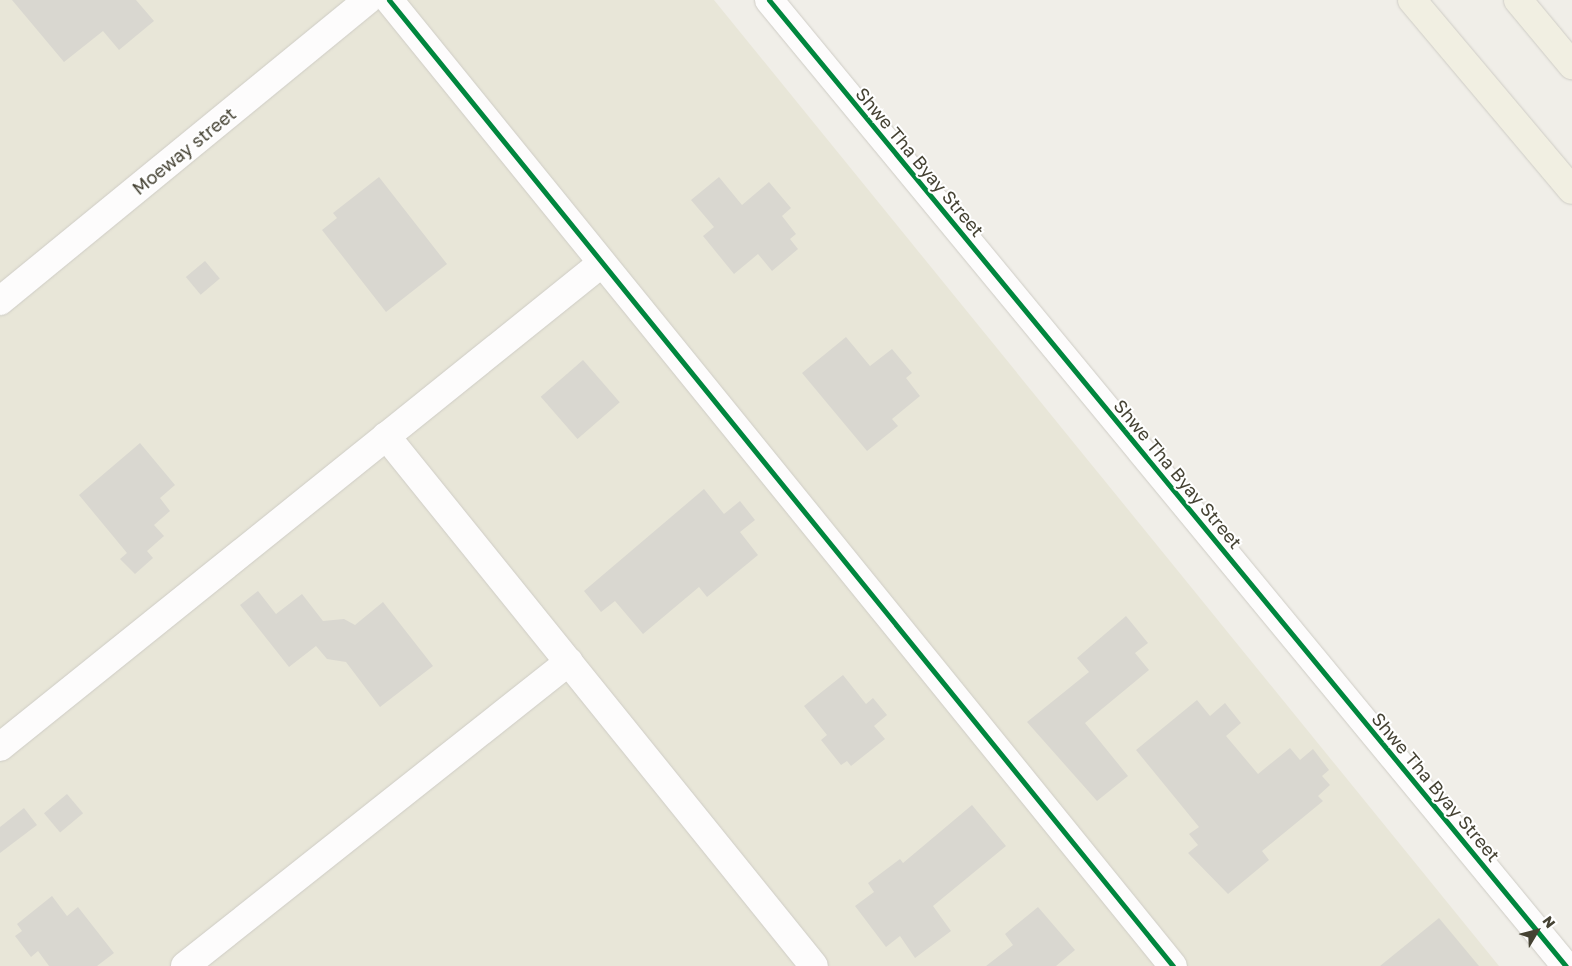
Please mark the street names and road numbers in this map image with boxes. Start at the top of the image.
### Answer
street label: Shwe Tha Byay Street [851,83,989,241]
street label: Moeway street [128,103,240,199]
street label: Shwe Tha Byay Street [1109,395,1247,553]
street label: Shwe Tha Byay Street [1367,708,1505,866]

